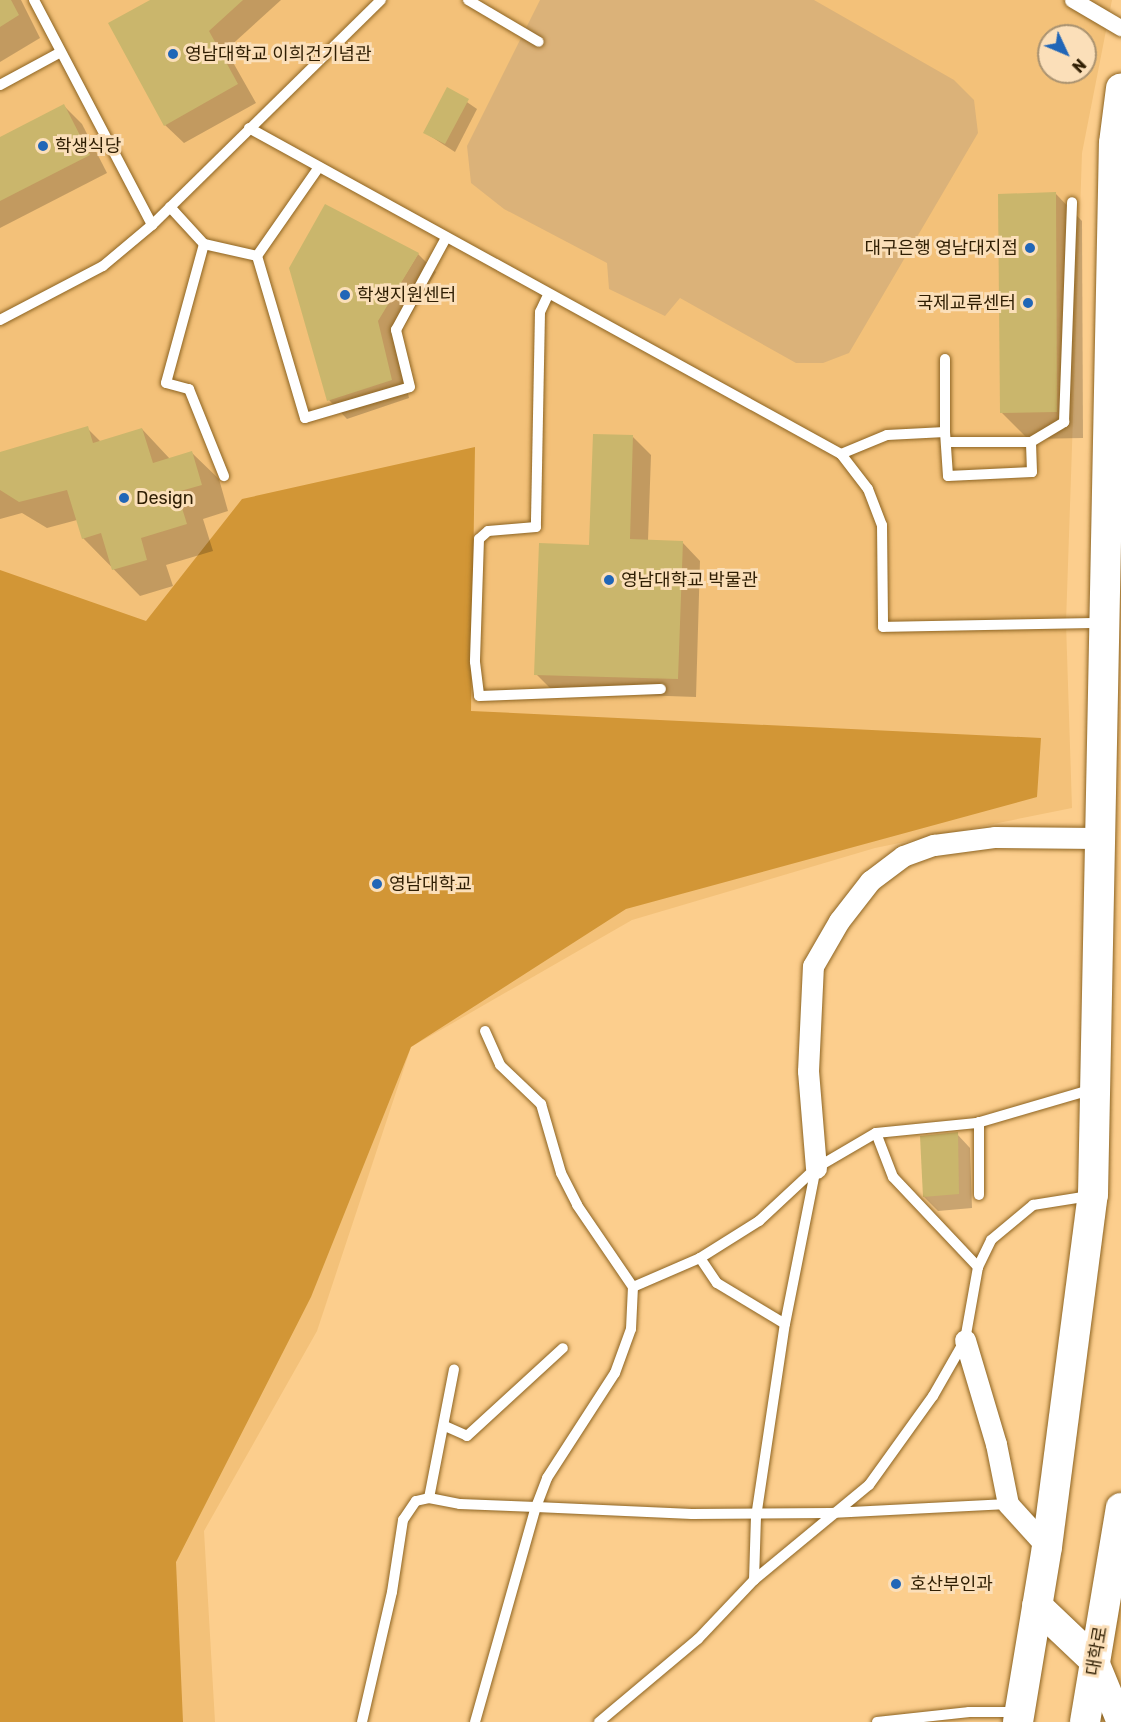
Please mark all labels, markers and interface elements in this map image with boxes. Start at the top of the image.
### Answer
north arrow [1037,24,1097,84]
place label: 영남대학교 이희건기념관 [185,43,372,65]
marker: 영남대학교 이희건기념관 [166,47,180,61]
text: N [1068,55,1090,76]
place label: 학생식당 [55,135,121,157]
marker: 학생식당 [36,139,50,153]
place label: 대구은행 영남대지점 [865,237,1018,259]
marker: 대구은행 영남대지점 [1023,241,1037,255]
place label: 학생지원센터 [357,284,456,306]
marker: 학생지원센터 [338,288,352,302]
place label: 국제교류센터 [917,292,1016,314]
marker: 국제교류센터 [1021,296,1035,310]
place label: Design [136,487,194,509]
marker: Design [117,491,131,505]
place label: 영남대학교 박물관 [621,569,758,591]
marker: 영남대학교 박물관 [602,573,616,587]
place label: 영남대학교 [389,873,472,895]
marker: 영남대학교 [370,877,384,891]
place label: 호산부인과 [910,1573,993,1595]
marker: 호산부인과 [887,1575,905,1593]
street label: 대학로 [1082,1625,1112,1677]

